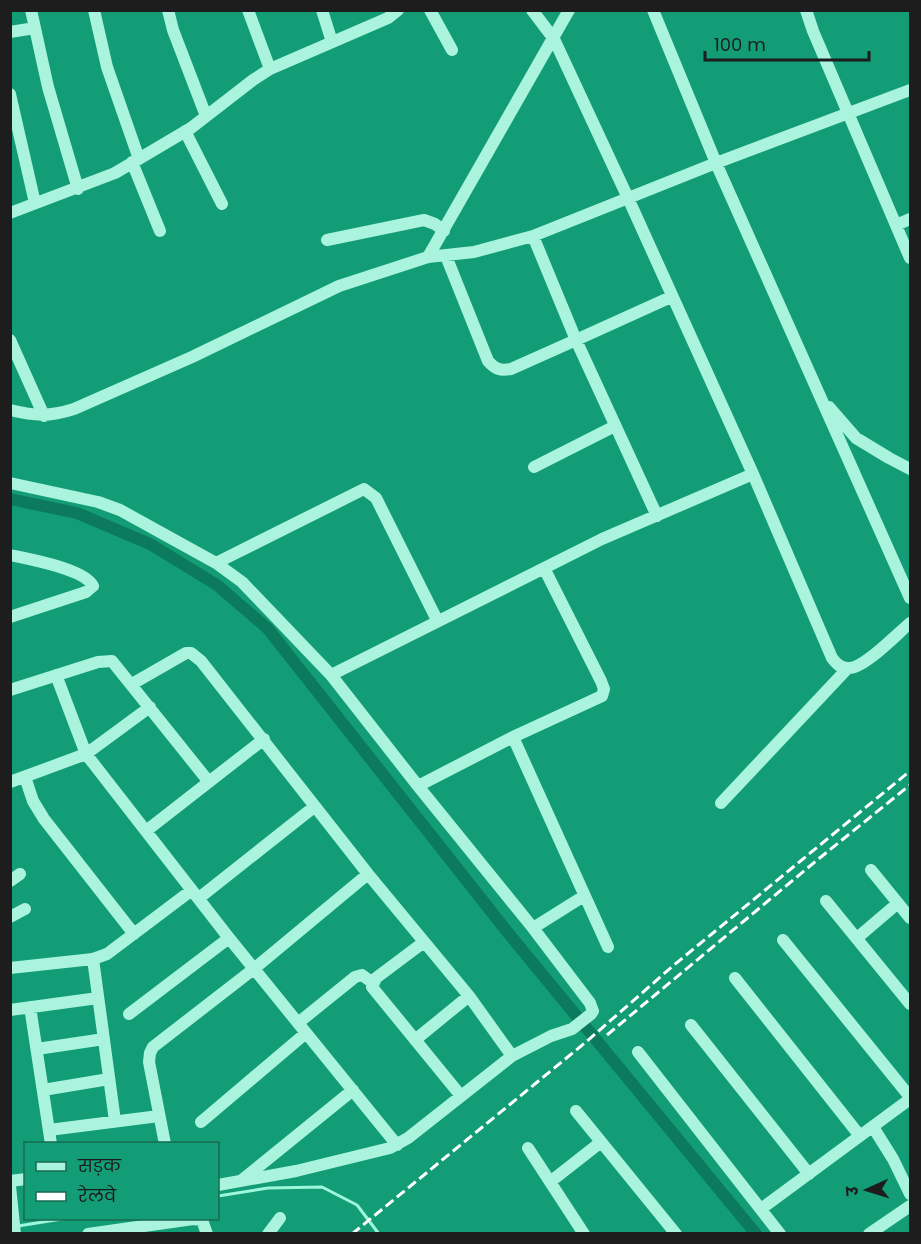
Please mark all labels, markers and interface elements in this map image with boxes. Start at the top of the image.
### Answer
scale bar [705,24,868,62]
text: 100 m [714,32,766,57]
legend [24,1142,219,1220]
text: सड़क [77,1153,122,1178]
north arrow [837,1160,897,1220]
text: रेलवे [77,1183,117,1208]
text: उ [841,1185,864,1197]

